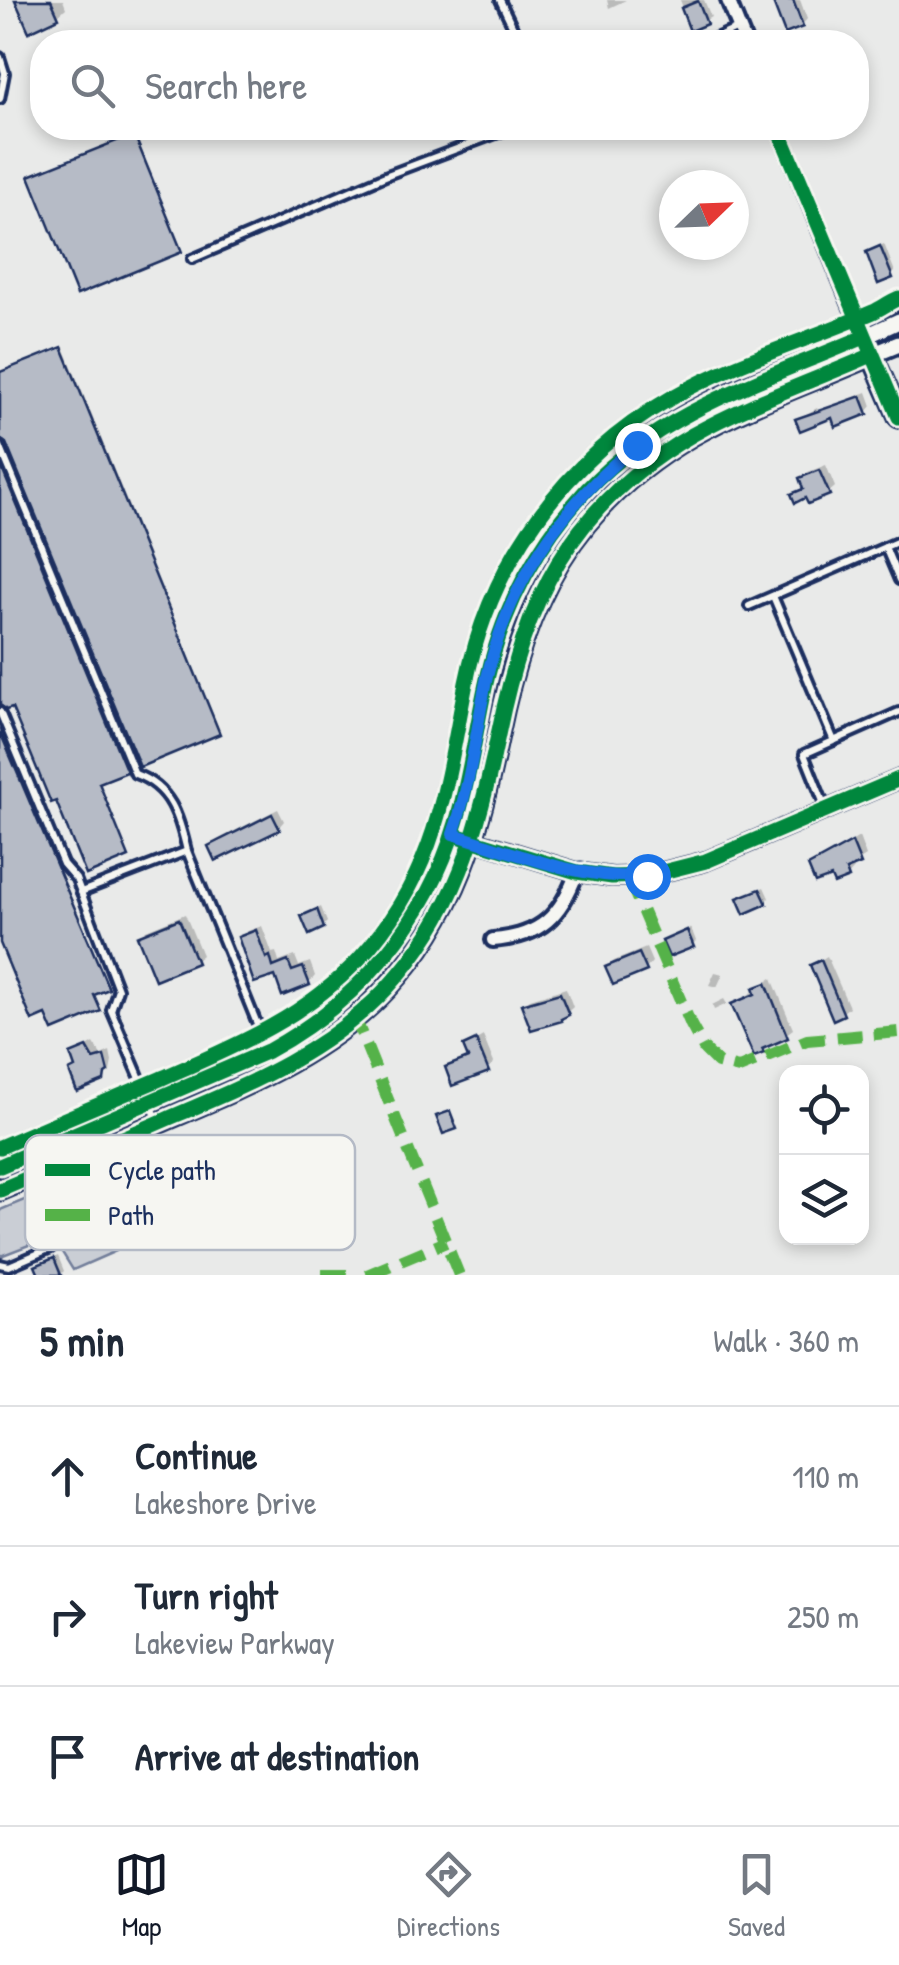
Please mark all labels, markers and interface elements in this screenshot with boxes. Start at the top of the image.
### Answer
search box [30,30,869,140]
icon: search [65,58,120,113]
text: Search here [145,59,307,111]
north arrow [659,170,749,260]
route end [615,423,661,469]
route start [625,854,671,900]
map controls [779,1065,869,1245]
button: locate [779,1065,869,1155]
legend [25,1135,355,1250]
text: Cycle path [108,1151,216,1189]
button: layers [779,1155,869,1245]
text: Path [108,1196,154,1234]
text: 5 min [40,1312,124,1369]
text: Walk · 360 m [713,1319,859,1362]
text: Continue [135,1429,257,1481]
icon: ahead [40,1449,95,1504]
text: 110 m [792,1455,859,1498]
text: Lakeshore Drive [135,1481,317,1524]
text: Turn right [135,1569,278,1621]
icon: right [40,1589,95,1644]
text: 250 m [787,1595,859,1638]
text: Lakeview Parkway [135,1621,335,1664]
icon: arrive [40,1729,95,1784]
text: Arrive at destination [135,1730,419,1782]
tab: Map [114,1847,169,1945]
tab: Directions [397,1847,500,1945]
tab: Saved [728,1847,785,1945]

